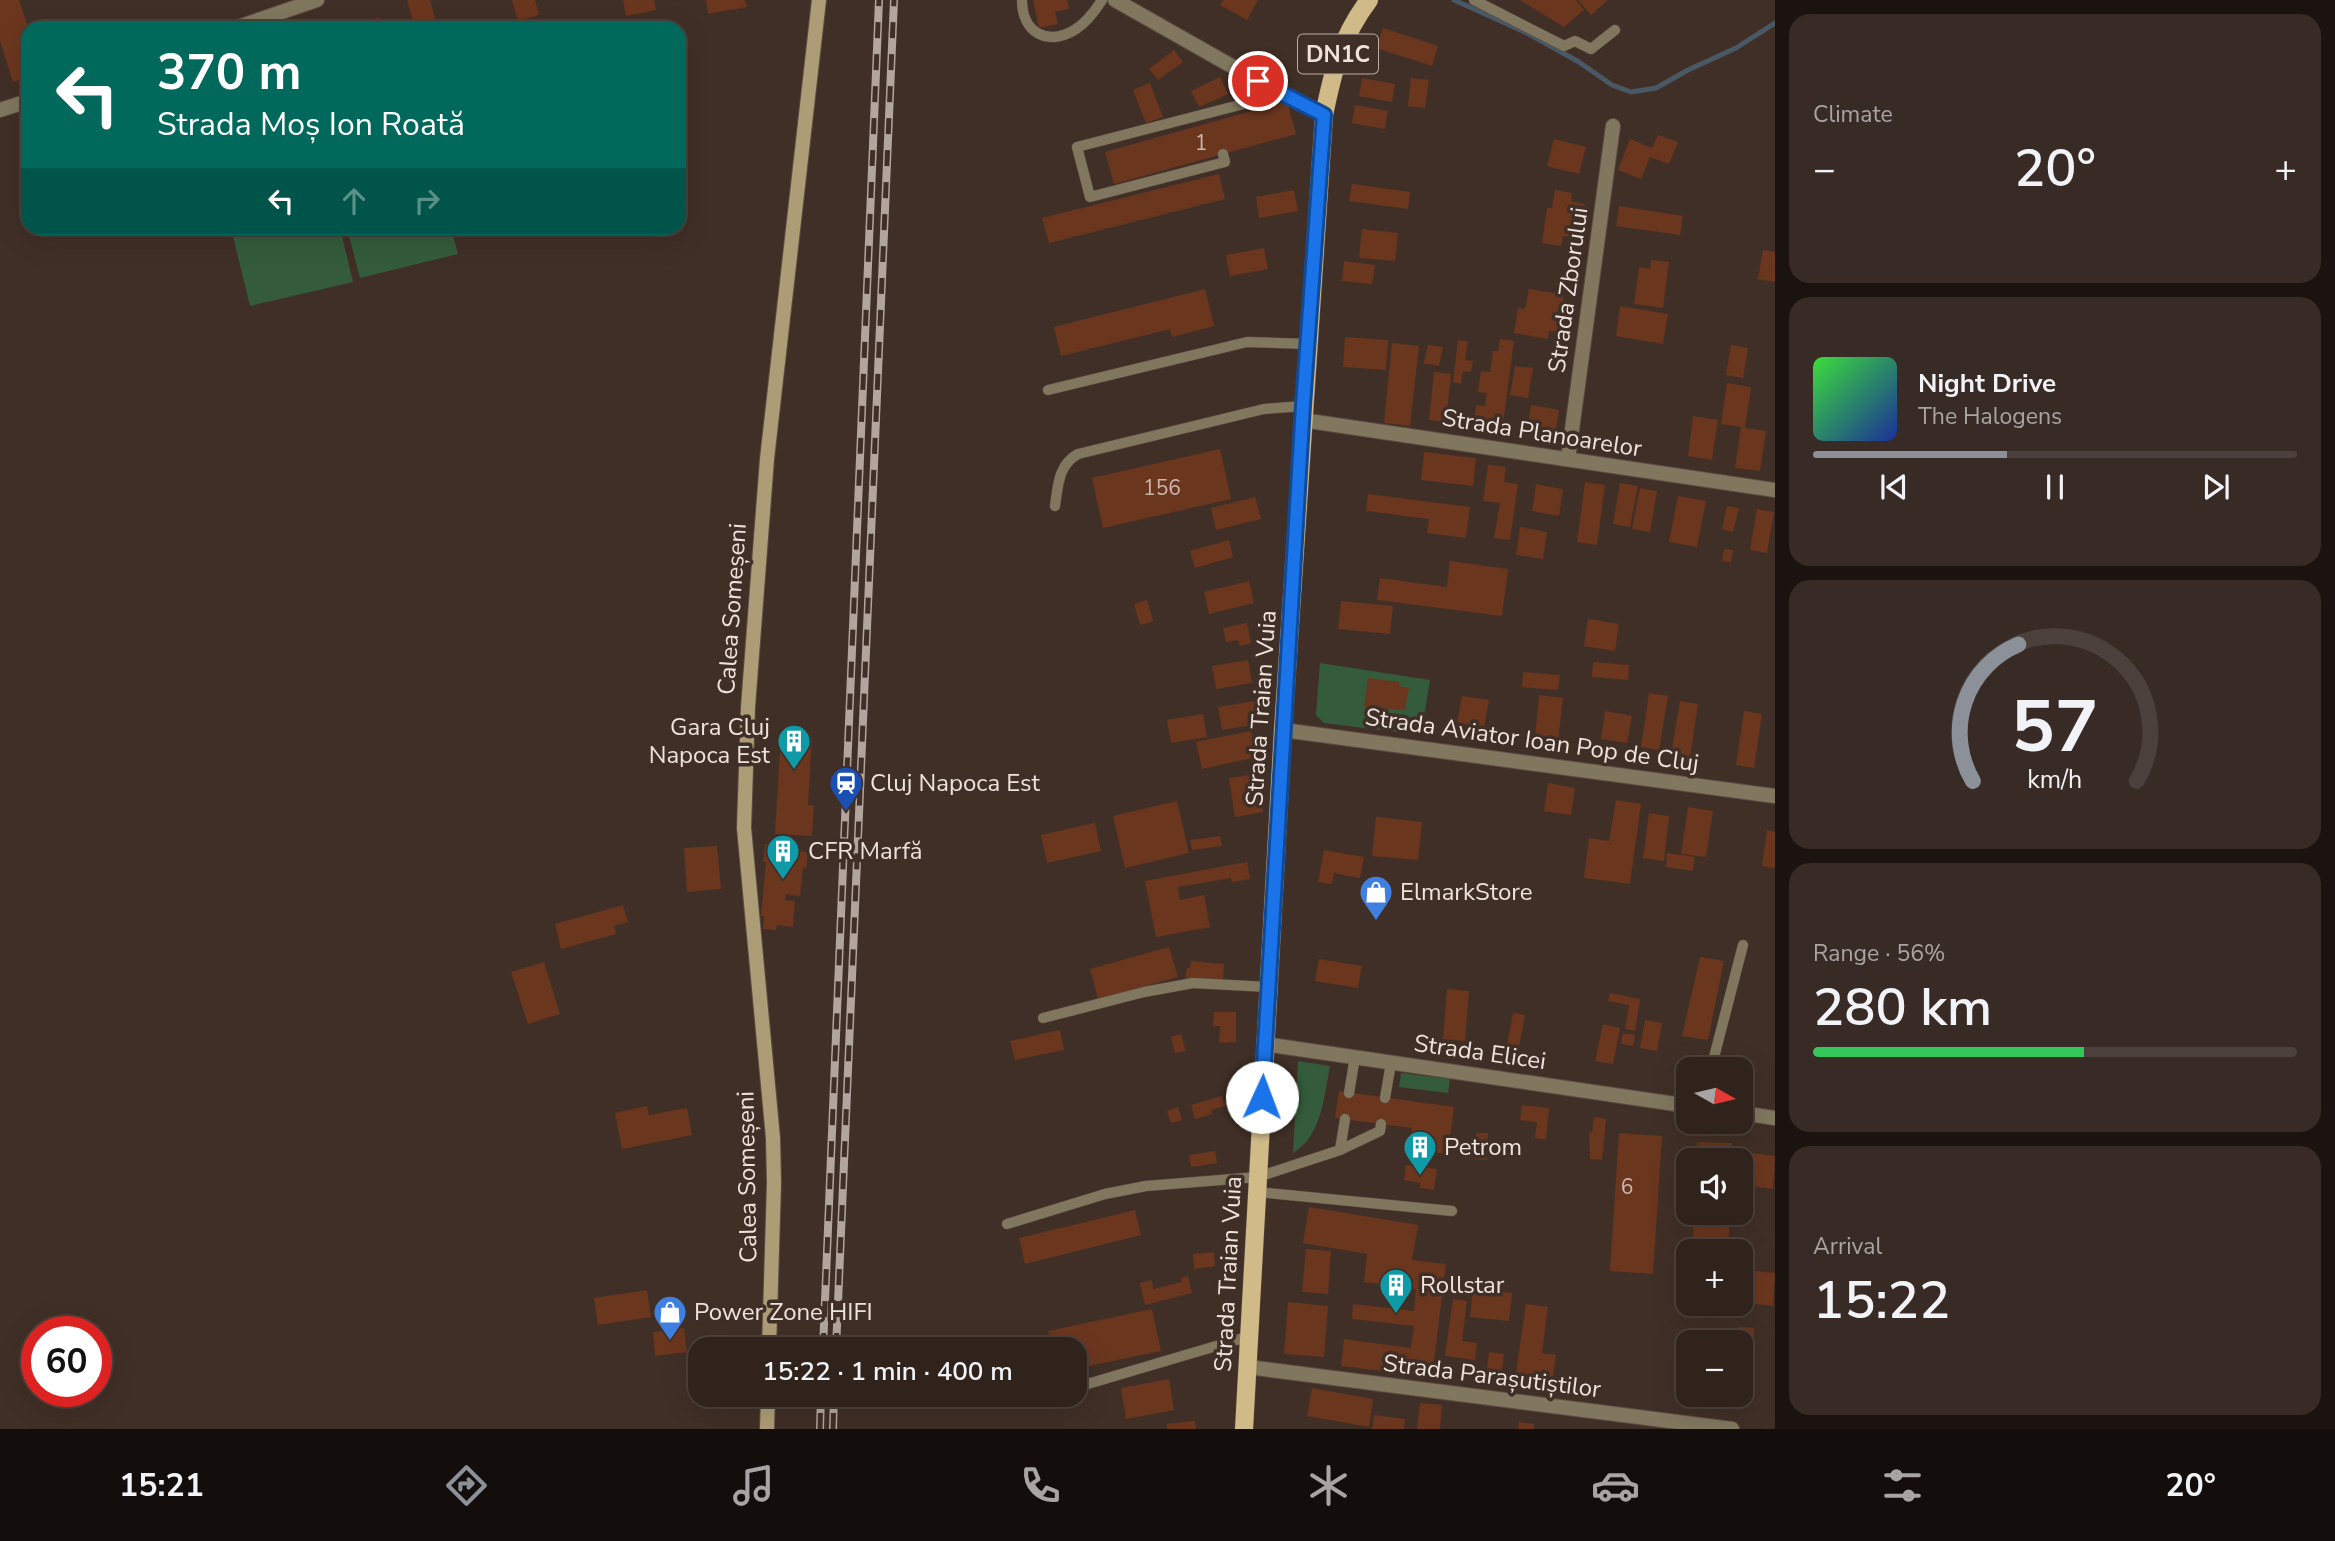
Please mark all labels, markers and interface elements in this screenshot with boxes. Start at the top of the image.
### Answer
road number: DN1C [1298,34,1378,74]
text: 370 m [157,39,301,106]
icon: left [42,49,133,140]
pin [1228,51,1288,111]
icon: arrive [1239,62,1277,100]
text: Climate [1813,99,1893,130]
text: Strada Moș Ion Roată [157,103,465,146]
house number: 1 [1195,129,1207,157]
text: 20° [2014,133,2096,204]
text: − [1813,144,1836,195]
text: + [2274,144,2297,195]
icon: left [262,182,300,220]
icon: ahead [335,182,373,220]
icon: right [408,182,446,220]
street label: Strada Zborului [1541,205,1595,375]
text: Night Drive [1918,366,2056,401]
street label: Strada Planoarelor [1440,401,1645,465]
text: The Halogens [1918,401,2062,432]
icon: previous [1875,468,1913,506]
icon: pause [2036,468,2074,506]
icon: next [2197,468,2235,506]
house number: 156 [1143,474,1181,502]
street label: Calea Someșeni [710,522,754,696]
street label: Strada Traian Vuia [1238,609,1284,807]
text: 57 [2011,677,2099,777]
street label: Strada Aviator Ioan Pop de Cluj [1363,701,1701,779]
place label: Gara Cluj Napoca Est [649,711,771,771]
building icon: Gara Cluj Napoca Est [775,722,813,771]
text: km/h [2027,762,2083,796]
station icon: Cluj Napoca Est [827,764,865,813]
place label: Cluj Napoca Est [870,767,1041,799]
building icon: CFR Marfă [764,832,802,881]
place label: CFR Marfă [808,835,923,867]
shop icon: ElmarkStore [1357,873,1395,922]
place label: ElmarkStore [1400,876,1533,908]
text: Range · 56% [1813,938,1945,969]
text: 280 km [1813,972,1992,1043]
street label: Strada Elicei [1412,1027,1548,1077]
north arrow [1676,1057,1754,1134]
map controls [1676,1057,1753,1407]
position arrow [1225,1060,1299,1134]
street label: Calea Someșeni [730,1091,764,1263]
building icon: Petrom [1401,1128,1439,1177]
place label: Petrom [1444,1131,1522,1163]
button: sound [1676,1148,1753,1225]
house number: 6 [1621,1173,1633,1201]
street label: Strada Traian Vuia [1207,1175,1249,1373]
text: Arrival [1813,1231,1882,1262]
button: + [1676,1239,1753,1316]
text: 15:22 [1813,1265,1950,1336]
building icon: Rollstar [1377,1266,1415,1315]
place label: Rollstar [1420,1269,1505,1301]
shop icon: Power Zone HIFI [651,1293,689,1342]
place label: Power Zone HIFI [694,1296,873,1328]
speed limit sign: 60 [21,1316,112,1407]
button: − [1676,1330,1753,1407]
street label: Strada Parașutiștilor [1381,1347,1603,1405]
text: 15:22 · 1 min · 400 m [762,1354,1013,1389]
icon: directions [442,1461,491,1510]
icon: music [729,1461,778,1510]
icon: phone [1016,1461,1065,1510]
icon: climate [1304,1461,1353,1510]
icon: car [1591,1461,1640,1510]
icon: filters [1878,1461,1927,1510]
text: 15:21 [119,1464,204,1507]
text: 20° [2165,1464,2216,1507]

